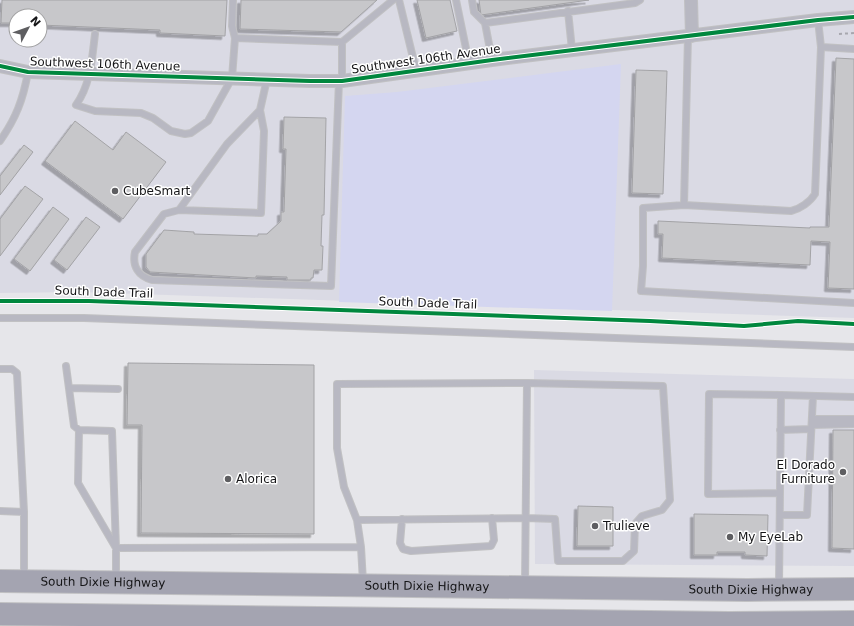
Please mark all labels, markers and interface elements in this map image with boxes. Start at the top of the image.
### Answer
north arrow [8,8,48,48]
text: N [27,14,43,30]
street label: Southwest 106th Avenue [351,42,501,76]
street label: Southwest 106th Avenue [30,54,180,74]
place label: CubeSmart [123,184,191,198]
marker: CubeSmart [110,186,120,196]
street label: South Dade Trail [54,283,154,301]
street label: South Dade Trail [378,294,478,312]
place label: El Dorado Furniture [776,458,835,486]
marker: El Dorado Furniture [838,467,848,477]
place label: Alorica [236,472,277,486]
marker: Alorica [223,474,233,484]
place label: Trulieve [602,519,650,533]
marker: Trulieve [590,521,600,531]
place label: My EyeLab [738,530,803,544]
marker: My EyeLab [725,532,735,542]
street label: South Dixie Highway [40,574,166,590]
street label: South Dixie Highway [364,578,490,594]
street label: South Dixie Highway [688,582,813,597]

